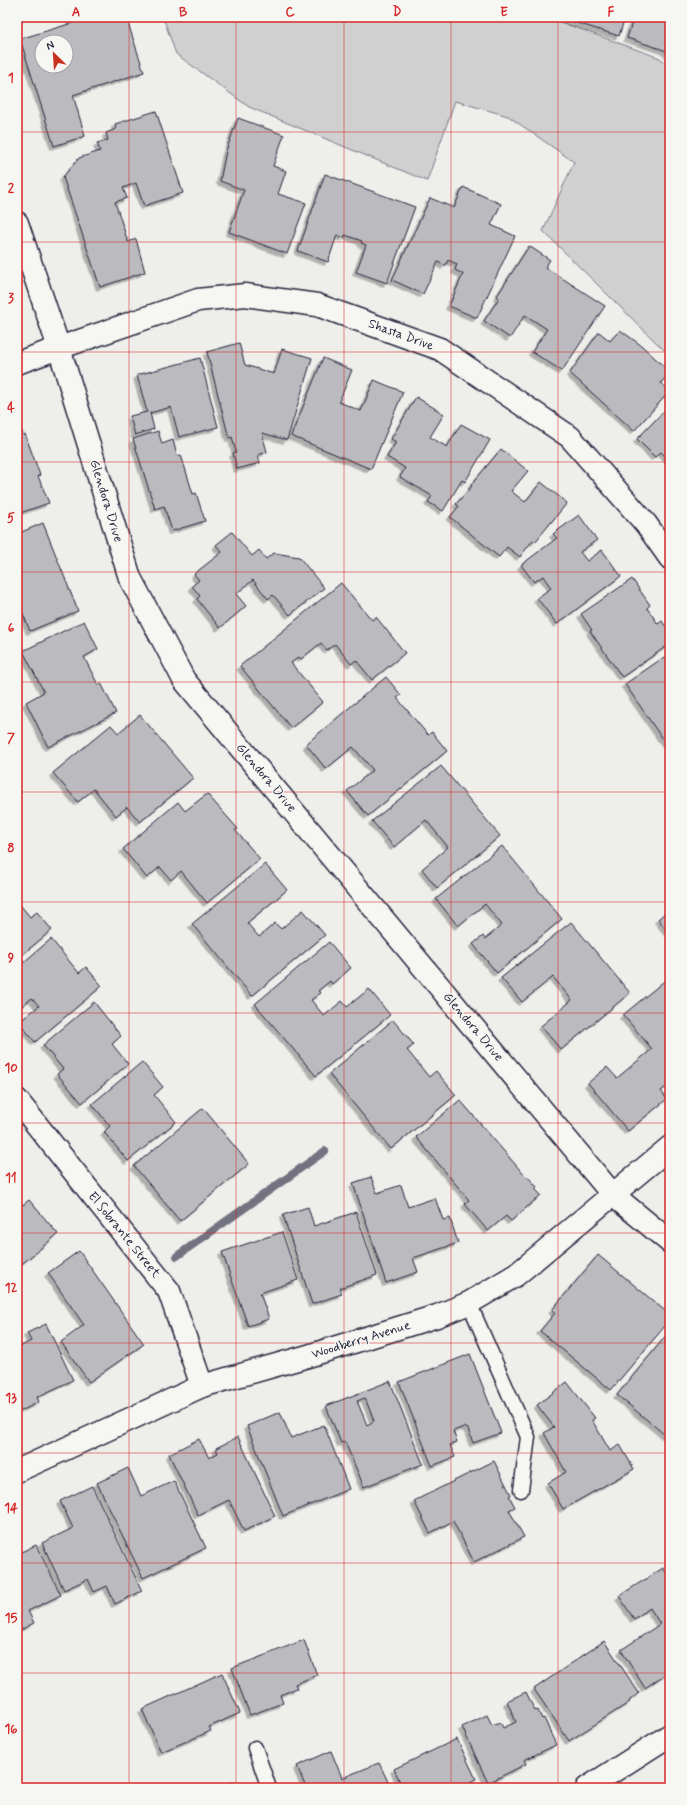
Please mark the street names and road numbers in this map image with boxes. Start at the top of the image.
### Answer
street label: Shasta Drive [366,315,436,355]
street label: Glendora Drive [85,458,127,545]
street label: Glendora Drive [232,740,300,816]
street label: Glendora Drive [439,989,507,1065]
street label: El Sobrante Street [84,1188,164,1282]
street label: Woodberry Avenue [309,1317,413,1363]

